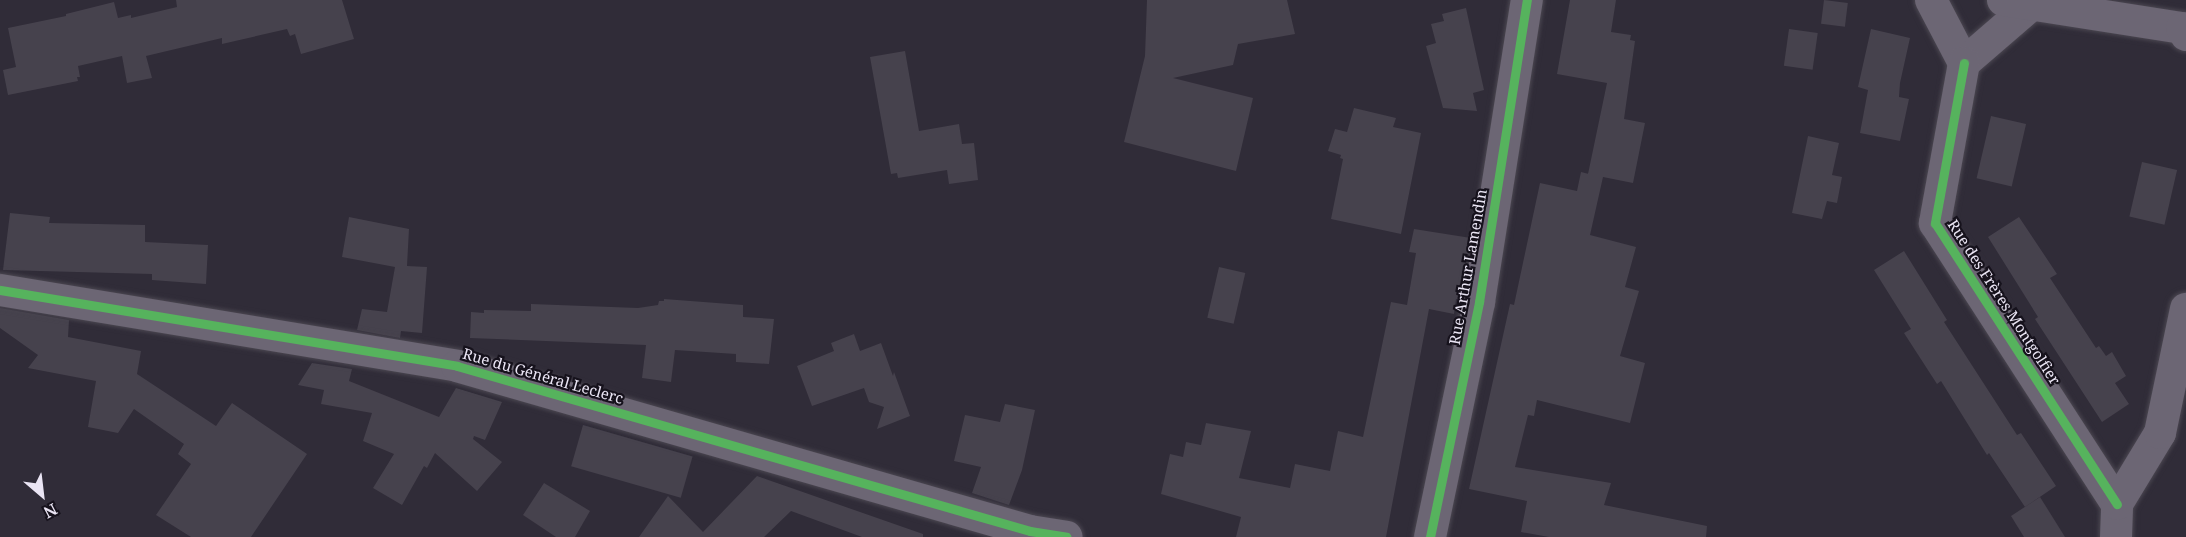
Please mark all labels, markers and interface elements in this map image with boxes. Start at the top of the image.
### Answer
street label: Rue Arthur Lamendin [1445,188,1491,346]
street label: Rue des Frères Montgolfier [1944,216,2064,388]
street label: Rue du Général Leclerc [461,344,625,408]
north arrow [12,465,72,525]
text: N [40,498,61,524]

